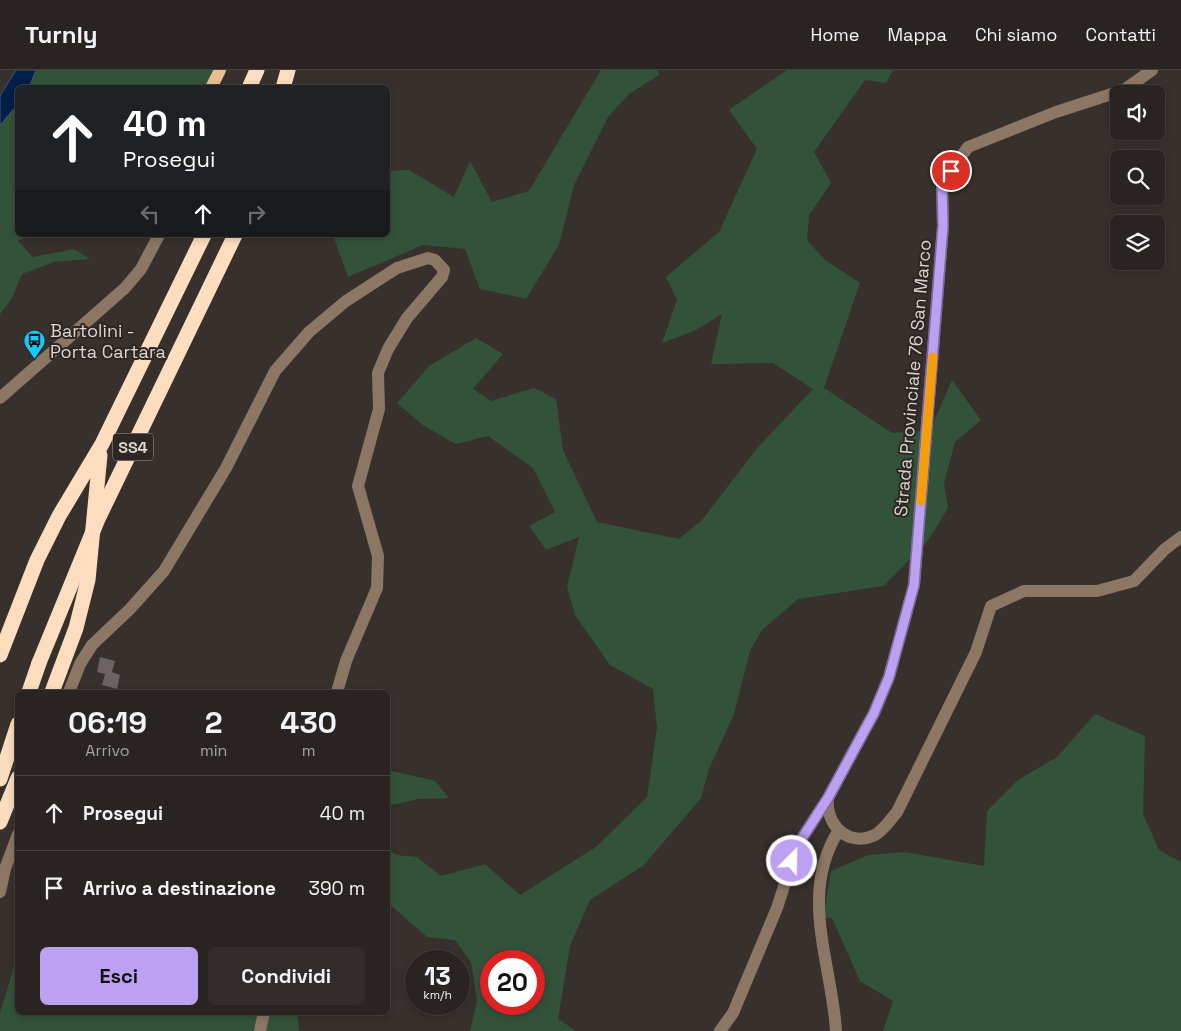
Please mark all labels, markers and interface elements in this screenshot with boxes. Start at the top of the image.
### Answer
text: Turnly [25,19,98,50]
text: Home [810,23,860,46]
text: Mappa [888,23,947,46]
text: Chi siamo [975,23,1057,46]
text: Contatti [1085,23,1156,46]
map controls [1110,85,1165,270]
button: sound [1110,85,1165,140]
text: 40 m [123,102,207,146]
icon: ahead [40,105,105,170]
text: Prosegui [123,145,215,173]
pin [930,150,972,192]
button: search [1110,150,1165,205]
icon: arrive [937,157,965,185]
icon: left [136,200,164,228]
icon: ahead [189,200,217,228]
icon: right [242,200,270,228]
button: layers [1110,215,1165,270]
street label: Strada Provinciale 76 San Marco [889,239,936,517]
place label: Bartolini - Porta Cartara [50,319,166,363]
bus stop icon: Bartolini - Porta Cartara [22,329,46,360]
road number: SS4 [113,434,153,461]
text: 06:19 [68,703,147,742]
text: 2 [205,703,223,742]
text: 430 [280,703,337,742]
text: Arrivo [85,740,130,761]
text: min [200,740,227,761]
text: m [302,740,316,761]
icon: ahead [40,799,68,827]
text: Prosegui [83,801,163,826]
text: 40 m [320,801,365,826]
position arrow [765,834,817,886]
icon: arrive [40,874,68,902]
text: Arrivo a destinazione [83,876,276,901]
text: 390 m [308,876,365,901]
button: Esci [40,947,198,1005]
button: Condividi [208,947,365,1005]
speed limit sign: 20 [480,950,545,1015]
text: 13 [424,960,451,992]
text: km/h [423,987,452,1003]

